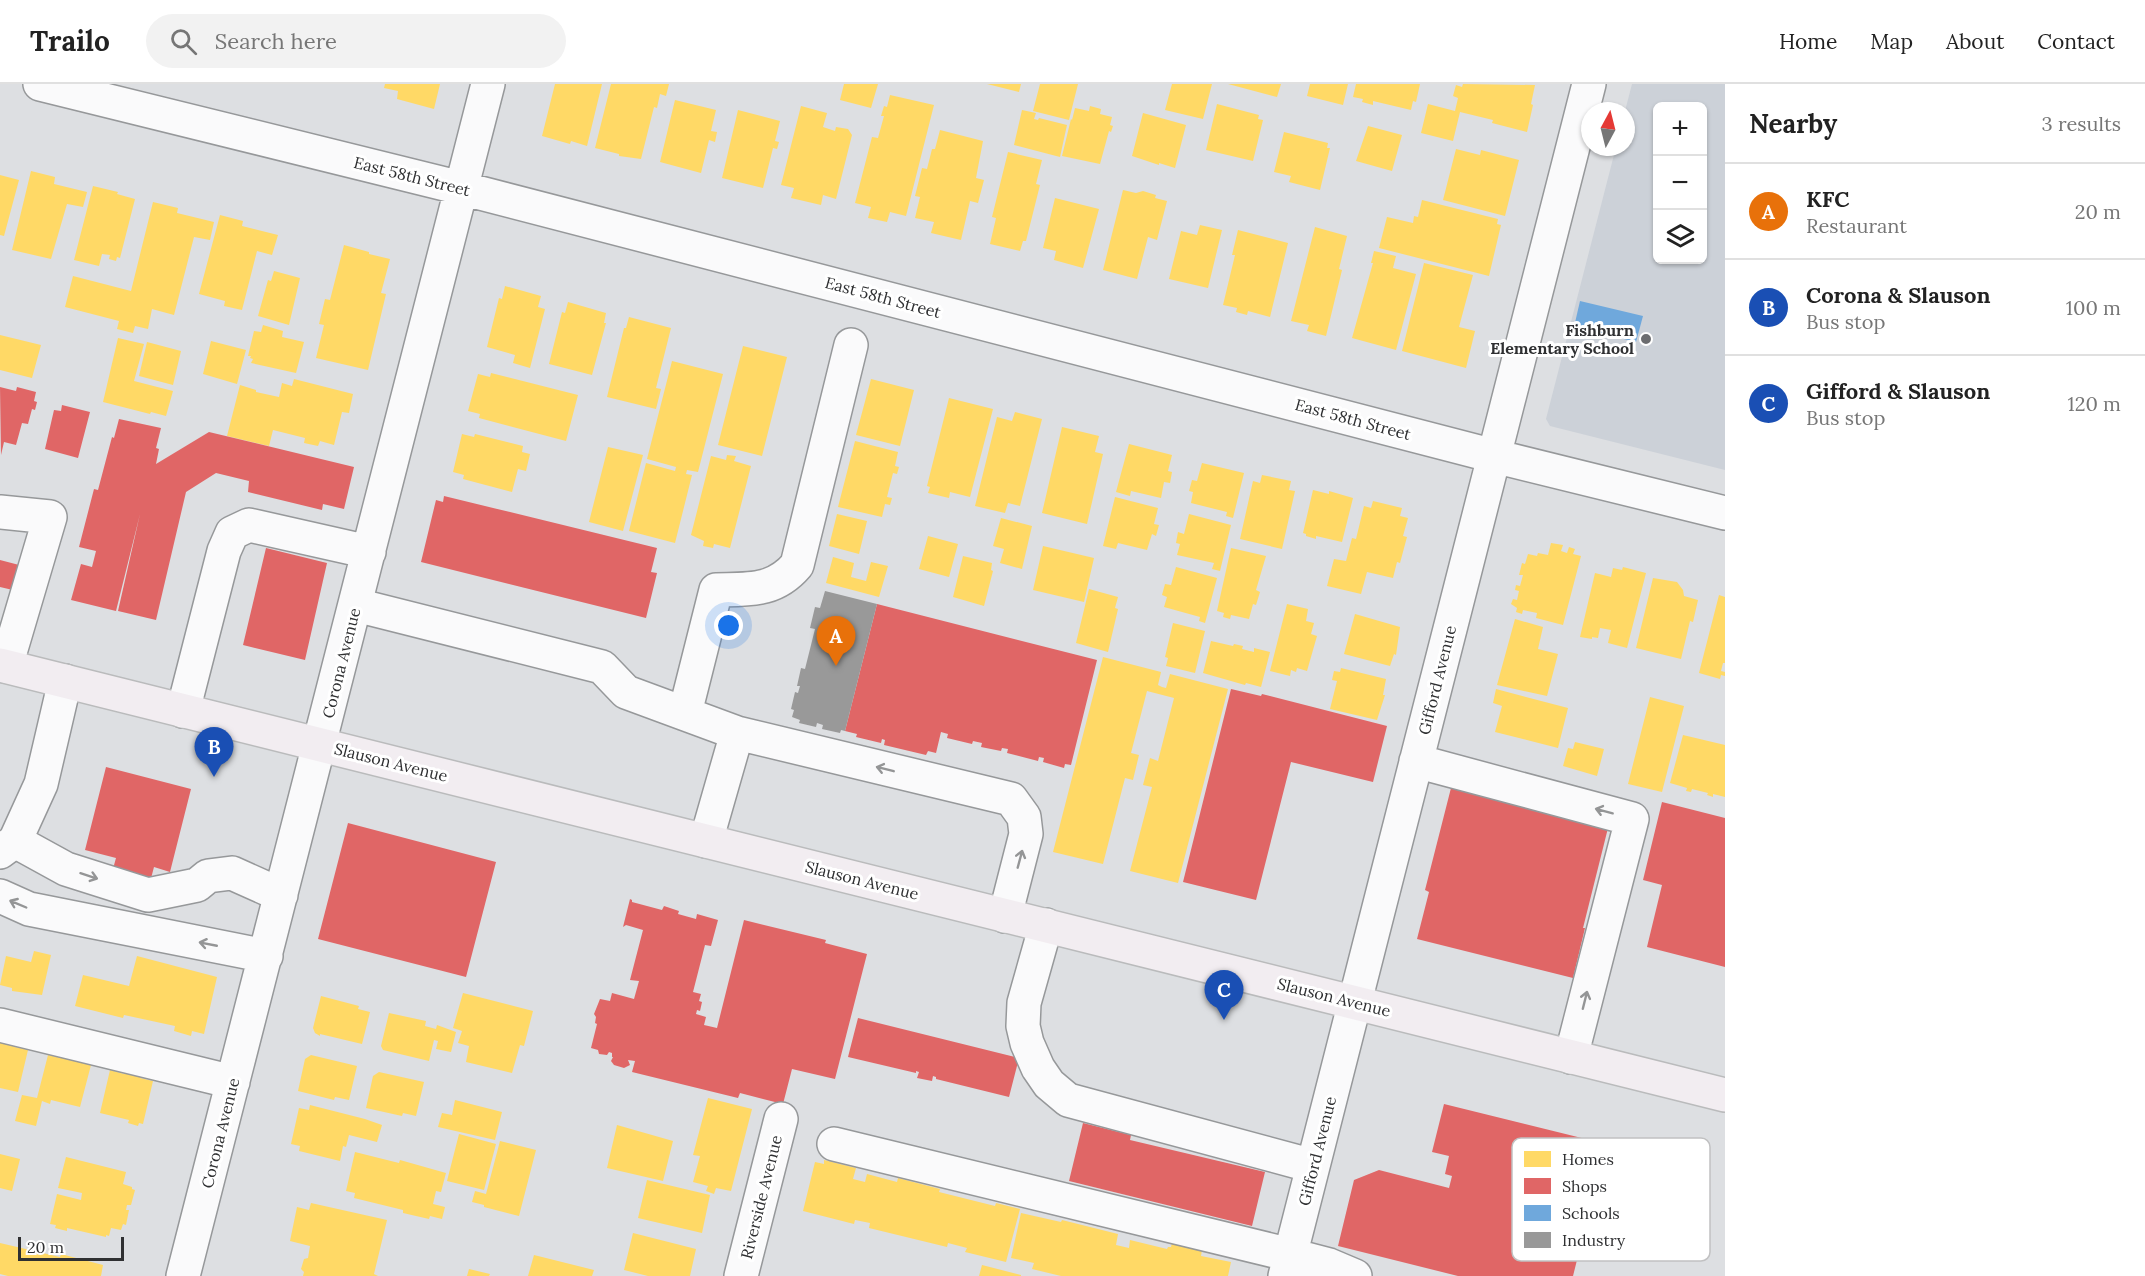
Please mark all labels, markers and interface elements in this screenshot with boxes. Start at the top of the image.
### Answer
search box [146,14,566,68]
text: Trailo [30,23,110,59]
icon: search [167,25,200,58]
text: Search here [215,27,337,55]
text: Home [1779,28,1837,55]
text: Map [1870,28,1913,55]
text: About [1946,28,2004,55]
text: Contact [2037,28,2115,55]
north arrow [1581,102,1635,156]
map controls [1653,102,1707,264]
button: + [1653,102,1707,156]
text: Nearby [1749,107,1837,140]
text: 3 results [2042,111,2121,136]
street label: East 58th Street [352,152,473,200]
button: − [1653,156,1707,210]
text: KFC [1806,185,1849,213]
text: A [1762,199,1775,224]
text: 20 m [2075,199,2121,224]
button: layers [1653,210,1707,264]
text: Restaurant [1806,213,1907,238]
street label: East 58th Street [823,272,944,322]
text: Corona & Slauson [1806,281,1991,309]
text: B [1762,295,1775,320]
text: 100 m [2066,295,2121,320]
text: Bus stop [1806,309,1885,334]
place label: Fishburn Elementary School [1490,320,1634,358]
marker: Fishburn Elementary School [1639,332,1653,346]
text: Gifford & Slauson [1806,377,1990,405]
text: C [1762,391,1775,416]
text: 120 m [2067,391,2121,416]
street label: East 58th Street [1293,394,1414,444]
text: Bus stop [1806,405,1885,430]
street label: Corona Avenue [318,605,364,720]
your location [714,611,743,640]
pin: A [816,616,856,666]
street label: Gifford Avenue [1414,623,1460,737]
pin: B [194,728,234,777]
street label: Slauson Avenue [332,738,450,786]
one-way arrow [875,762,894,774]
one-way arrow [1595,805,1614,817]
one-way arrow [1014,850,1026,869]
street label: Slauson Avenue [803,856,921,904]
one-way arrow [79,871,98,882]
one-way arrow [9,898,27,909]
one-way arrow [199,938,219,949]
pin: C [1204,970,1244,1020]
street label: Slauson Avenue [1275,973,1393,1021]
one-way arrow [1580,991,1592,1010]
street label: Corona Avenue [197,1075,243,1190]
street label: Gifford Avenue [1294,1094,1340,1208]
street label: Riverside Avenue [736,1133,786,1261]
legend [1512,1138,1710,1261]
text: Homes [1562,1149,1614,1169]
text: Shops [1562,1176,1607,1196]
text: Schools [1562,1203,1620,1223]
text: Industry [1562,1230,1626,1250]
scale bar [18,1234,124,1262]
text: 20 m [27,1237,64,1257]

